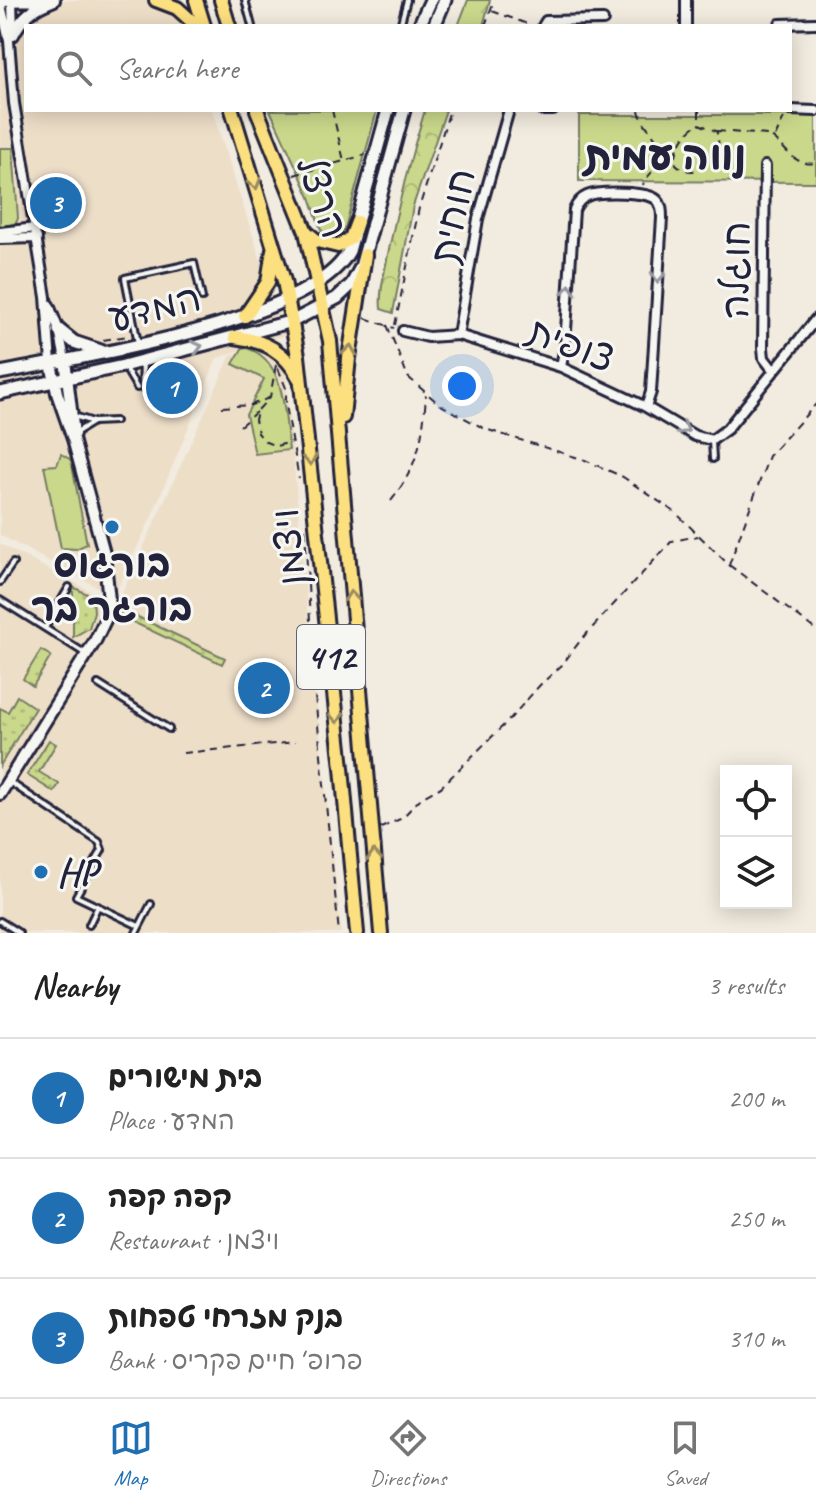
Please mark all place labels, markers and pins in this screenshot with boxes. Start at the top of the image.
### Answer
pin: 3 [30,173,82,233]
pin: 1 [146,358,198,418]
marker: בורגוס בורגר בר [103,518,121,536]
place label: בורגוס בורגר בר [31,540,193,631]
pin: 2 [238,658,290,718]
place label: HP [57,849,102,896]
marker: HP [32,863,50,881]

